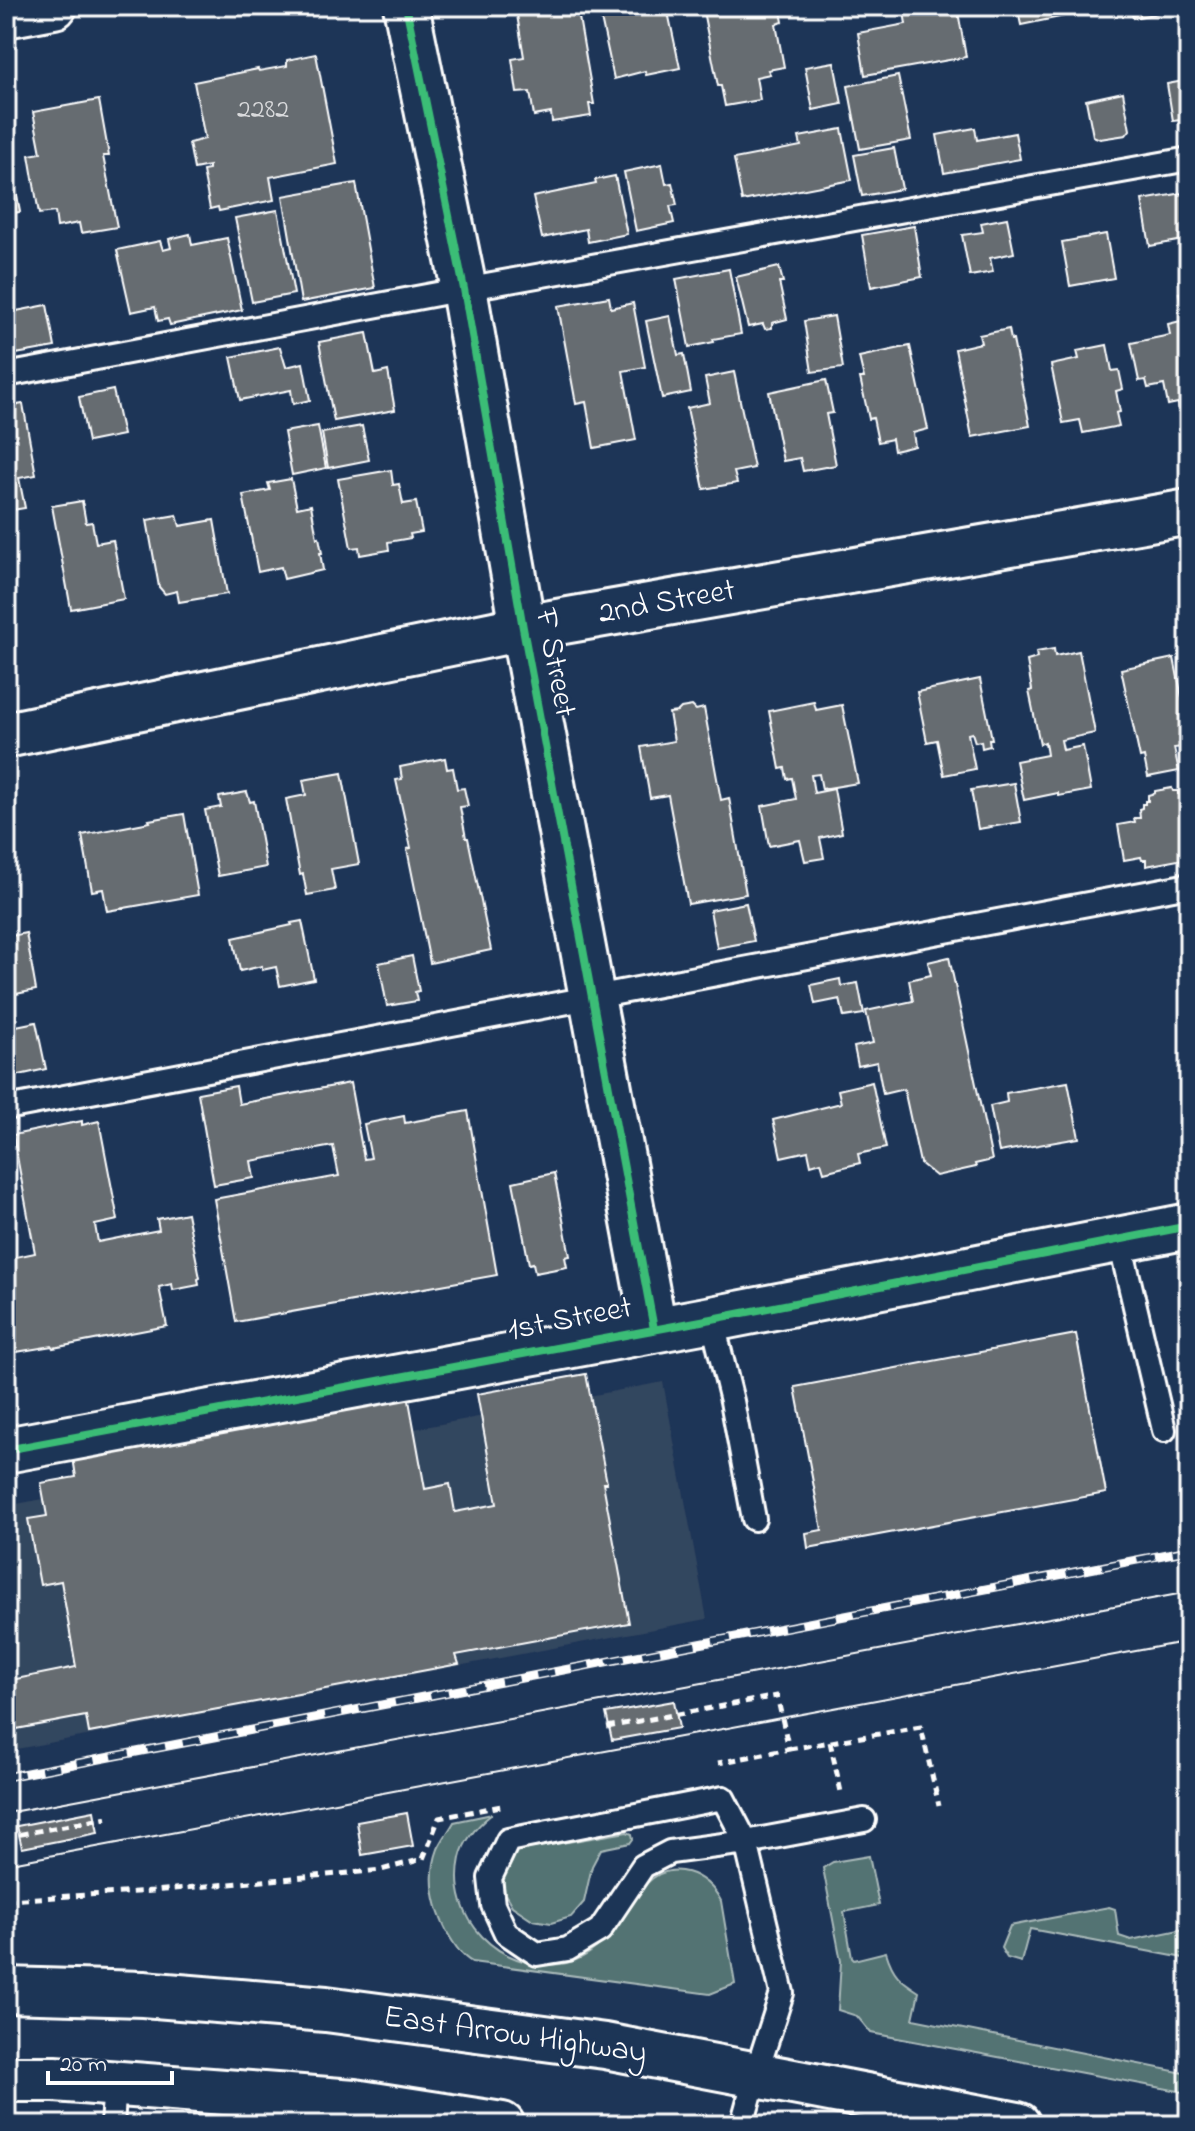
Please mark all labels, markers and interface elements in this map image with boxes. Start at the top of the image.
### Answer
house number: 2282 [237,90,289,131]
street label: 2nd Street [595,568,739,638]
street label: F Street [520,604,588,721]
street label: 1st Street [504,1285,636,1355]
street label: East Arrow Highway [380,1994,650,2078]
scale bar [48,2035,172,2085]
text: 20 m [60,2048,107,2083]

